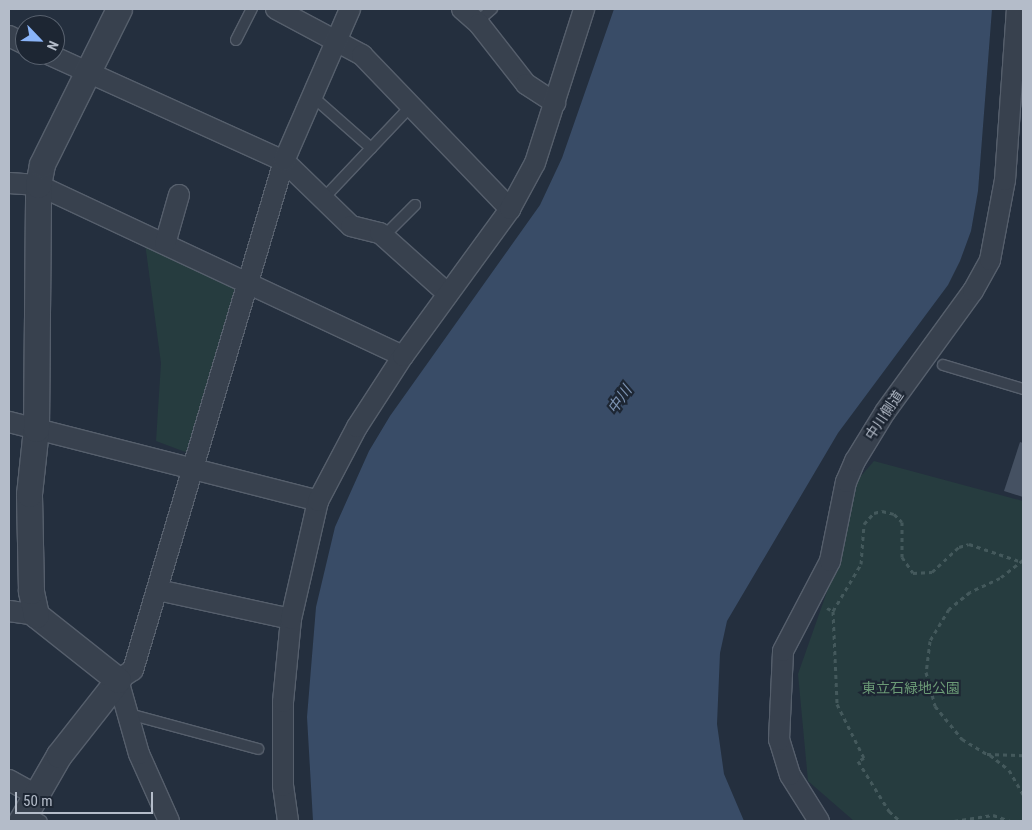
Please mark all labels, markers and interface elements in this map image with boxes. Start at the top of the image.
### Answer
north arrow [15,15,65,65]
text: N [44,39,62,53]
water label: 中川 [604,383,636,417]
street label: 中川側道 [861,387,907,443]
park label: 東立石緑地公園 [862,680,960,696]
scale bar [18,782,155,814]
text: 50 m [23,792,53,810]

